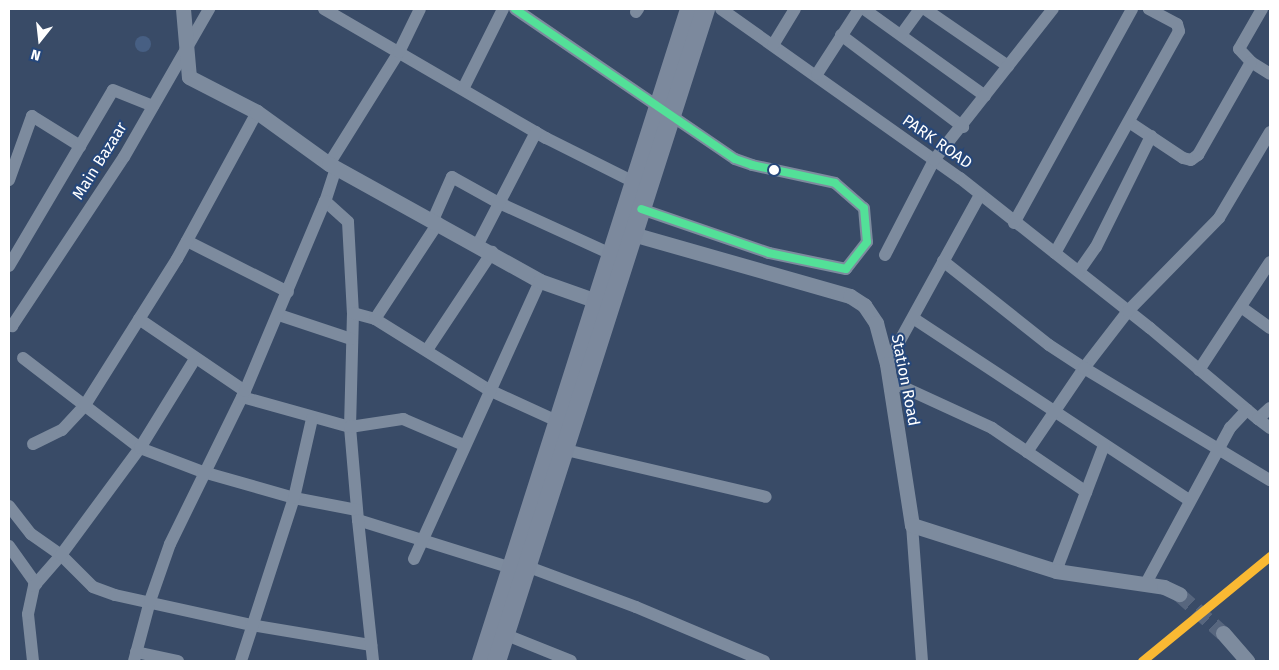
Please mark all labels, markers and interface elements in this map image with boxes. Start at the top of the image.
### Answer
north arrow [15,15,65,65]
text: N [29,45,43,64]
street label: PARK ROAD [898,111,976,173]
street label: Main Bazaar [69,119,131,203]
unlabelled marker [769,165,779,175]
street label: Station Road [887,332,923,428]

